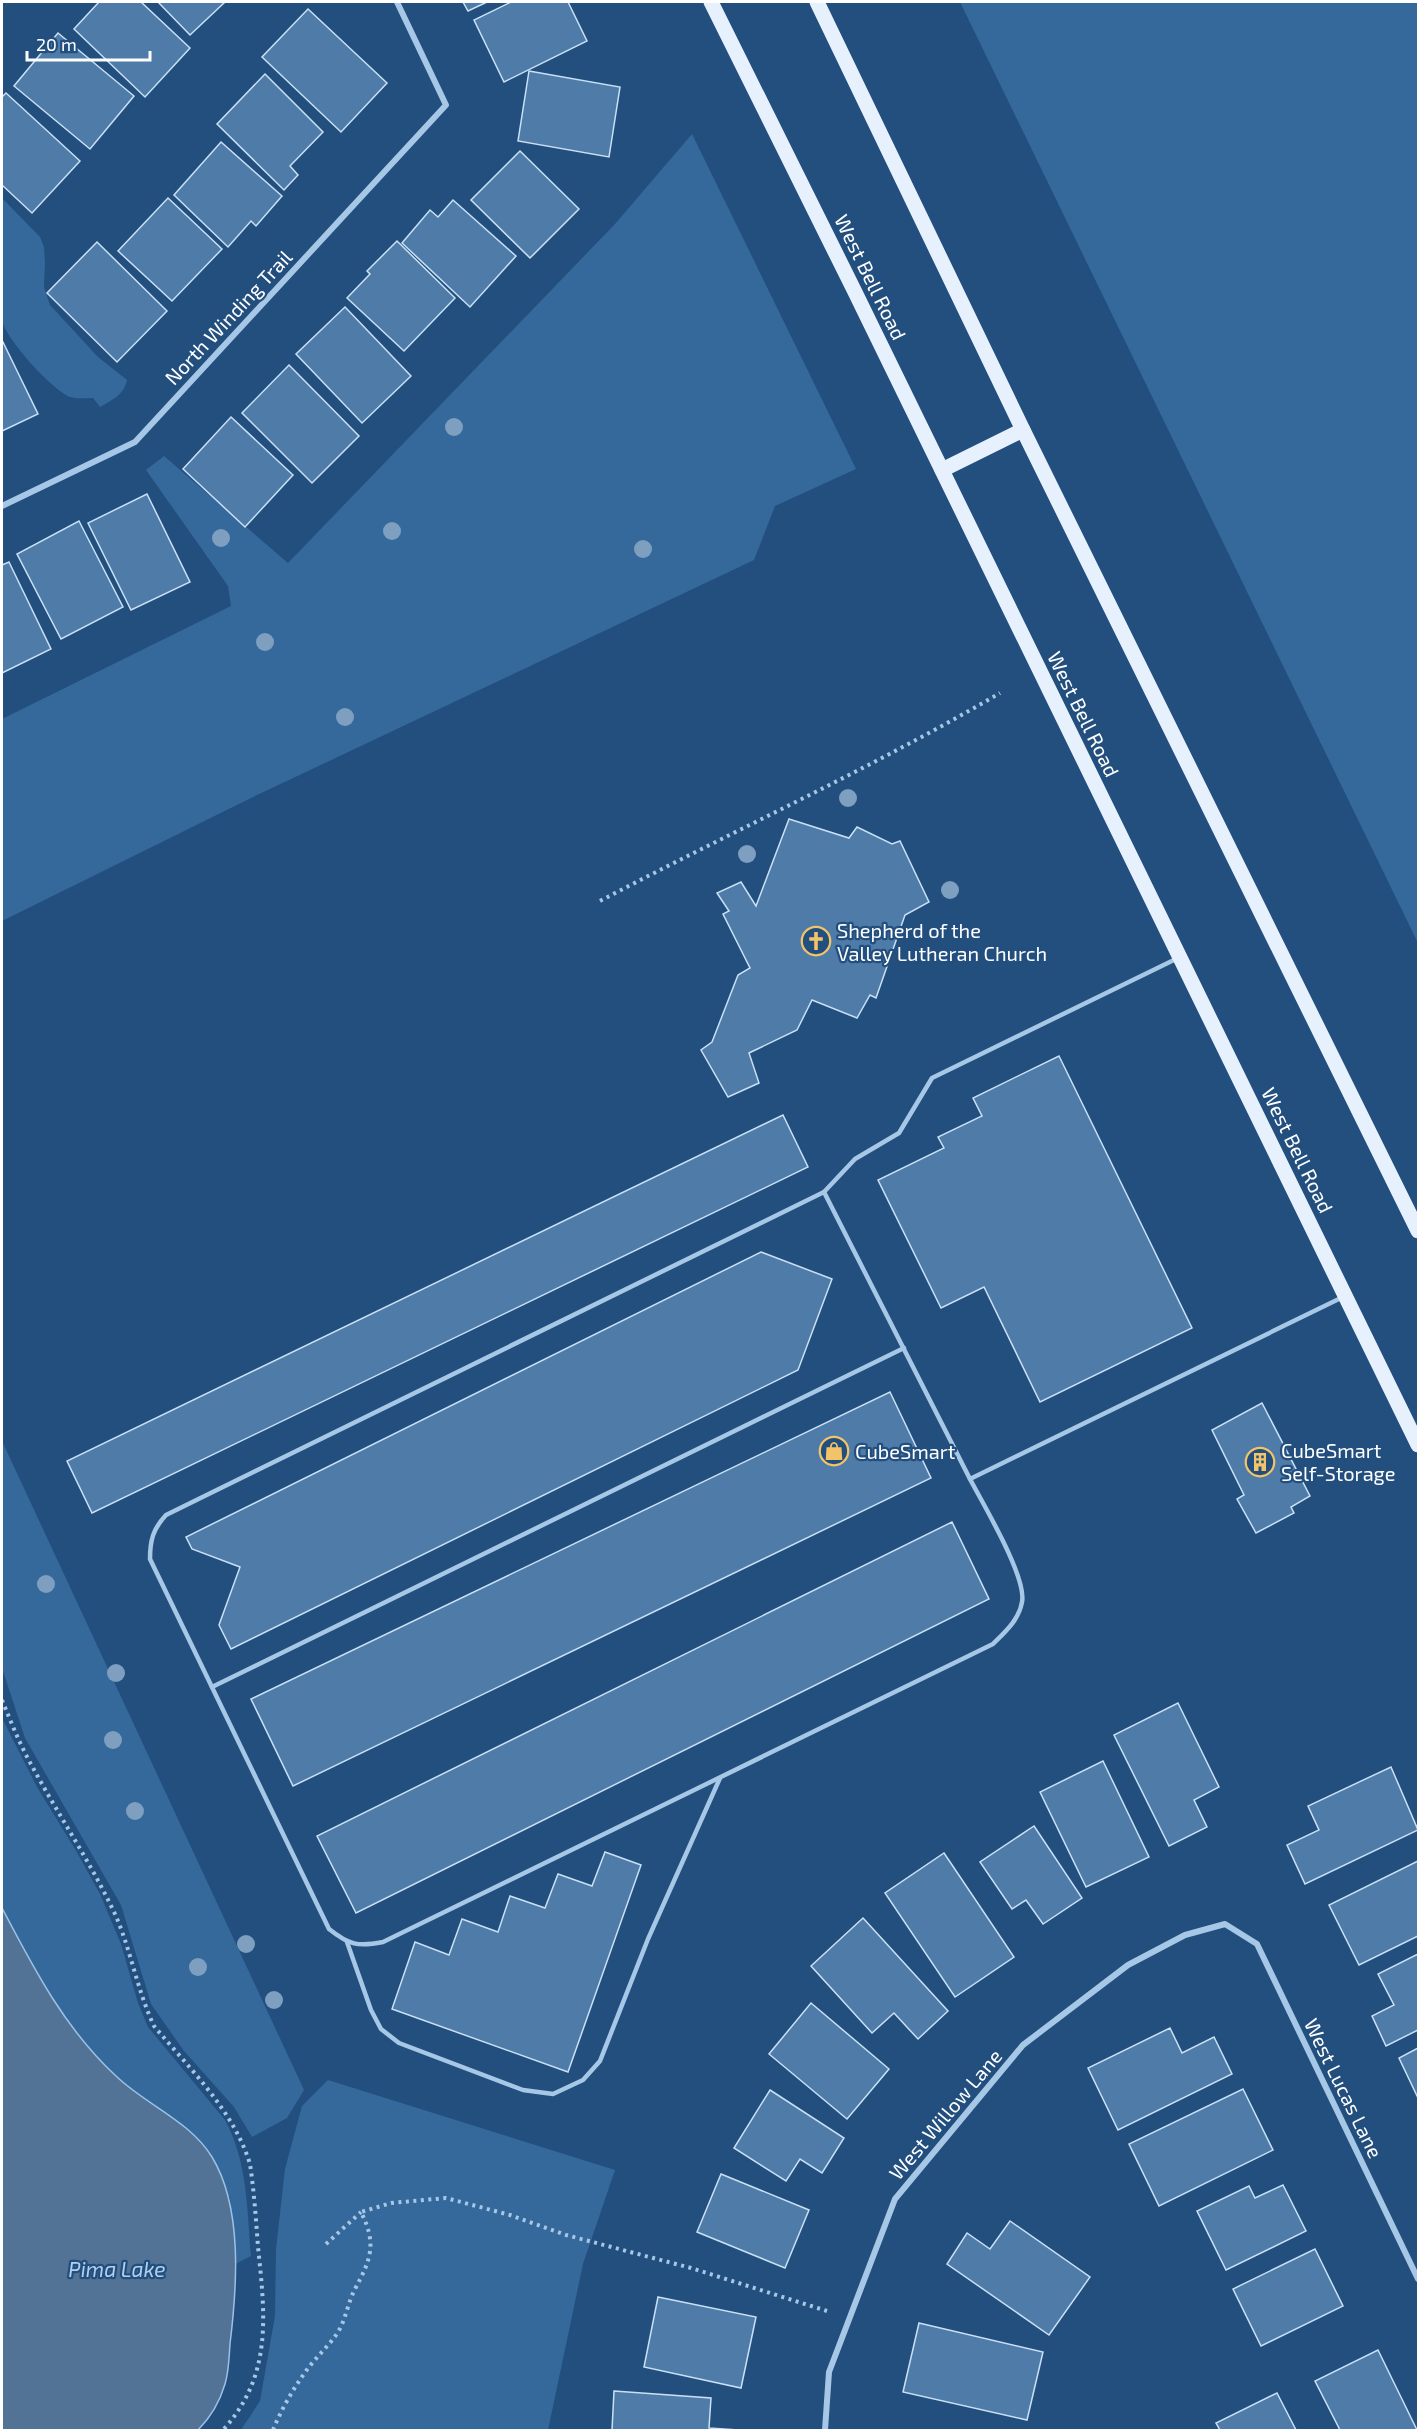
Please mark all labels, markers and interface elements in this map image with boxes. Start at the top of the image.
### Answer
scale bar [27,24,150,62]
text: 20 m [36,33,77,55]
street label: West Bell Road [830,210,912,344]
street label: North Winding Trail [159,245,297,389]
street label: West Bell Road [1043,647,1125,781]
place label: Shepherd of the Valley Lutheran Church [837,918,1047,965]
church icon: Shepherd of the Valley Lutheran Church [800,925,832,957]
street label: West Bell Road [1257,1083,1339,1217]
shop icon: CubeSmart [818,1435,850,1467]
place label: CubeSmart Self-Storage [1281,1438,1395,1485]
place label: CubeSmart [855,1439,956,1463]
building icon: CubeSmart Self-Storage [1244,1446,1276,1478]
street label: West Lucas Lane [1300,2014,1388,2162]
street label: West Willow Lane [884,2044,1006,2184]
water label: Pima Lake [68,2256,166,2281]

